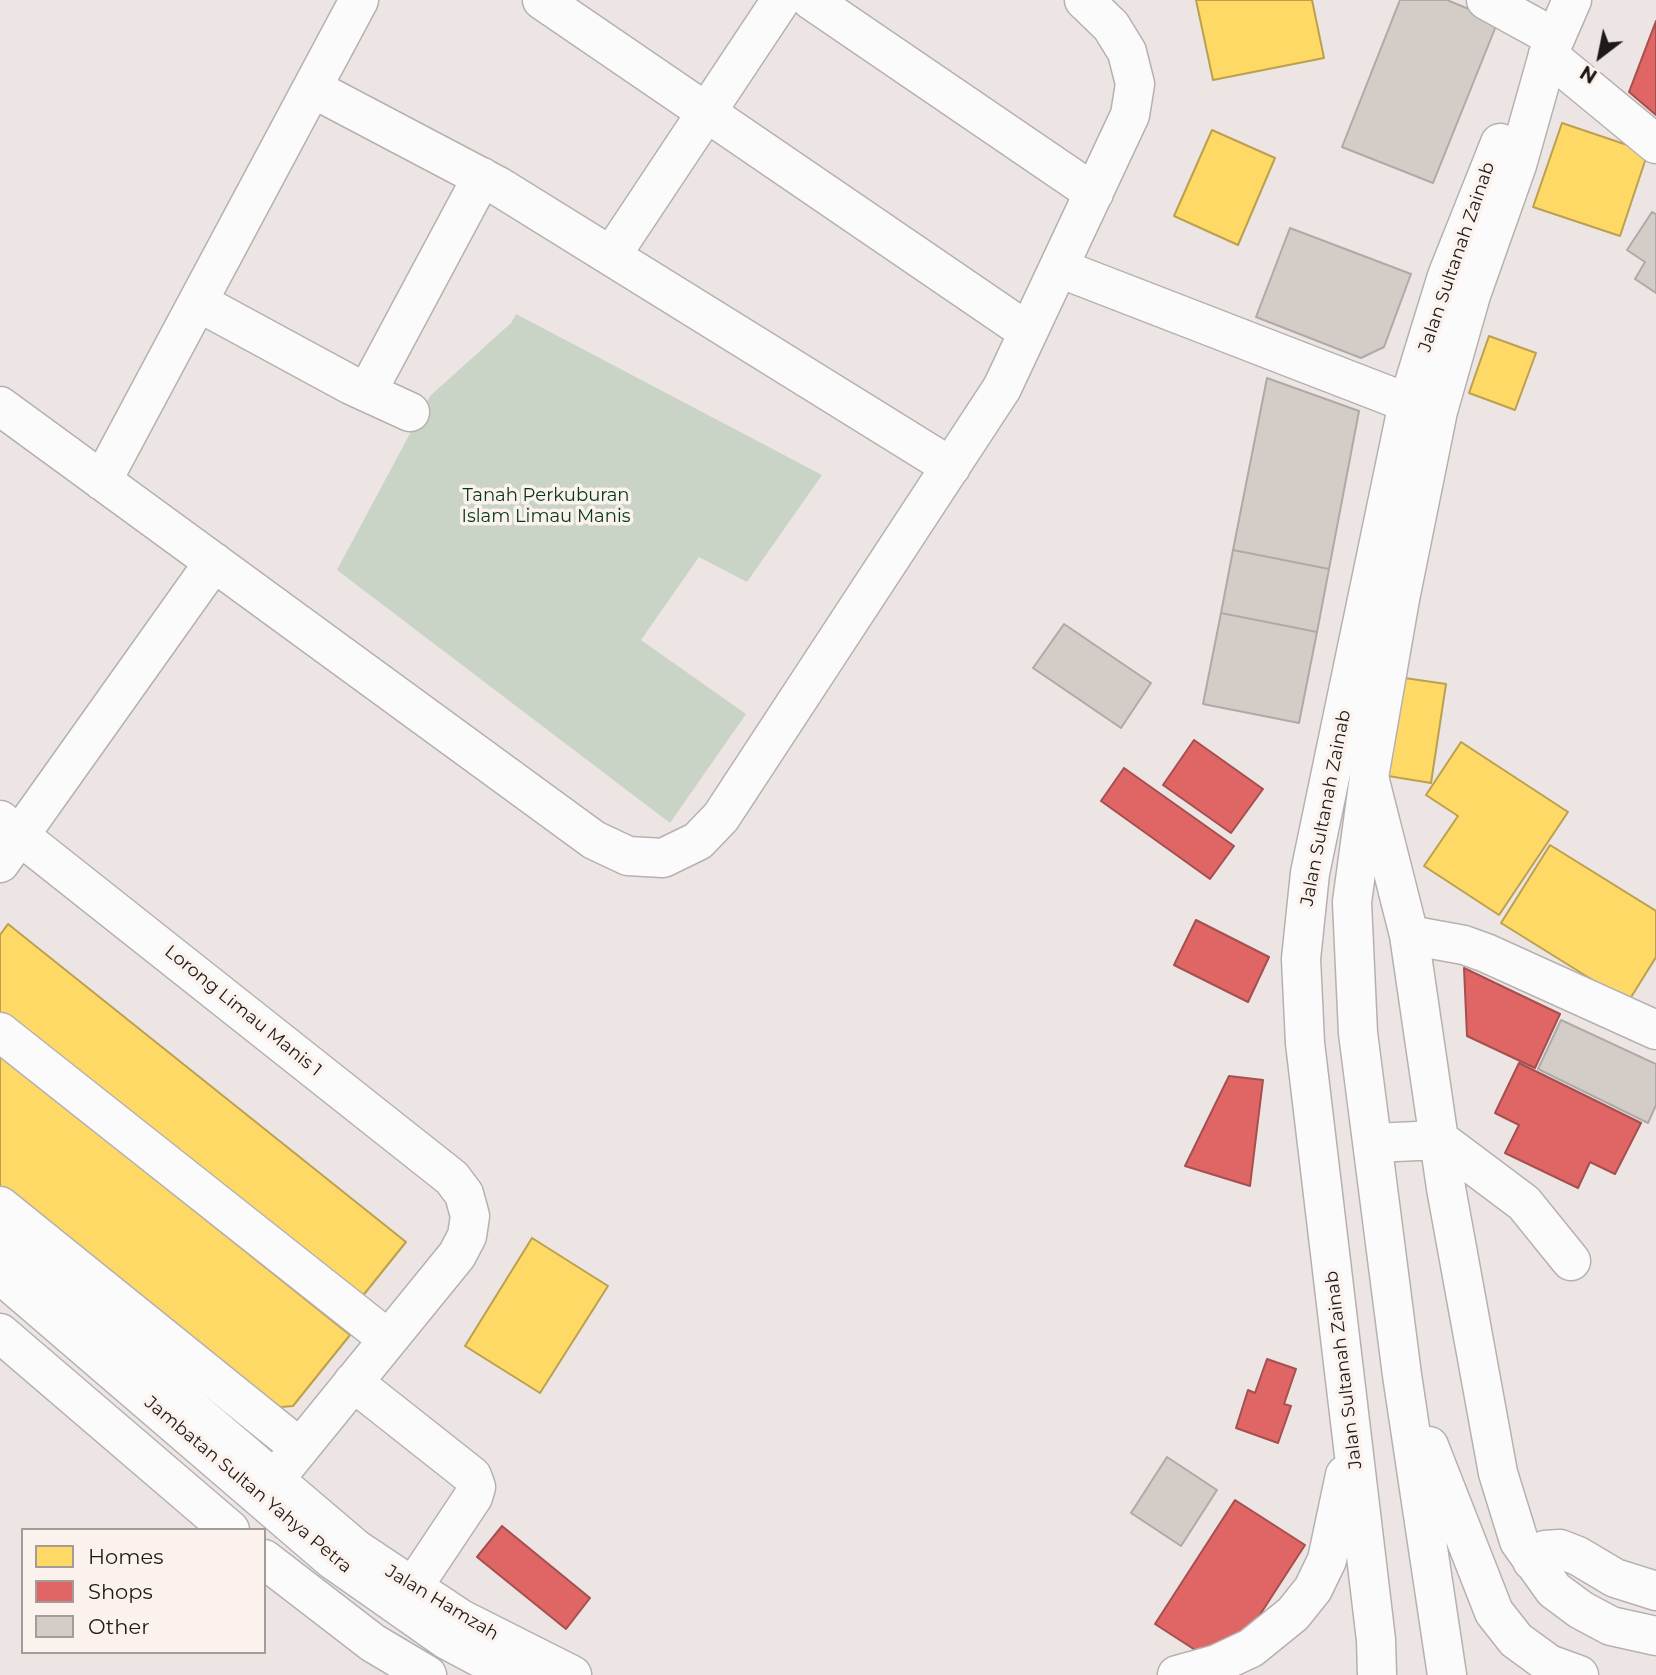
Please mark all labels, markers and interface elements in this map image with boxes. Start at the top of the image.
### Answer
north arrow [1565,21,1635,91]
text: N [1576,60,1601,88]
street label: Jalan Sultanah Zainab [1414,159,1500,355]
park label: Tanah Perkuburan Islam Limau Manis [461,485,631,528]
street label: Jalan Sultanah Zainab [1296,708,1356,908]
street label: Lorong Limau Manis 1 [160,941,326,1081]
street label: Jalan Sultanah Zainab [1321,1270,1367,1470]
street label: Jambatan Sultan Yahya Petra [140,1392,356,1578]
legend [21,1528,266,1654]
text: Homes [88,1544,163,1569]
street label: Jalan Hamzah [381,1561,503,1645]
text: Shops [88,1579,153,1604]
text: Other [88,1614,150,1639]

